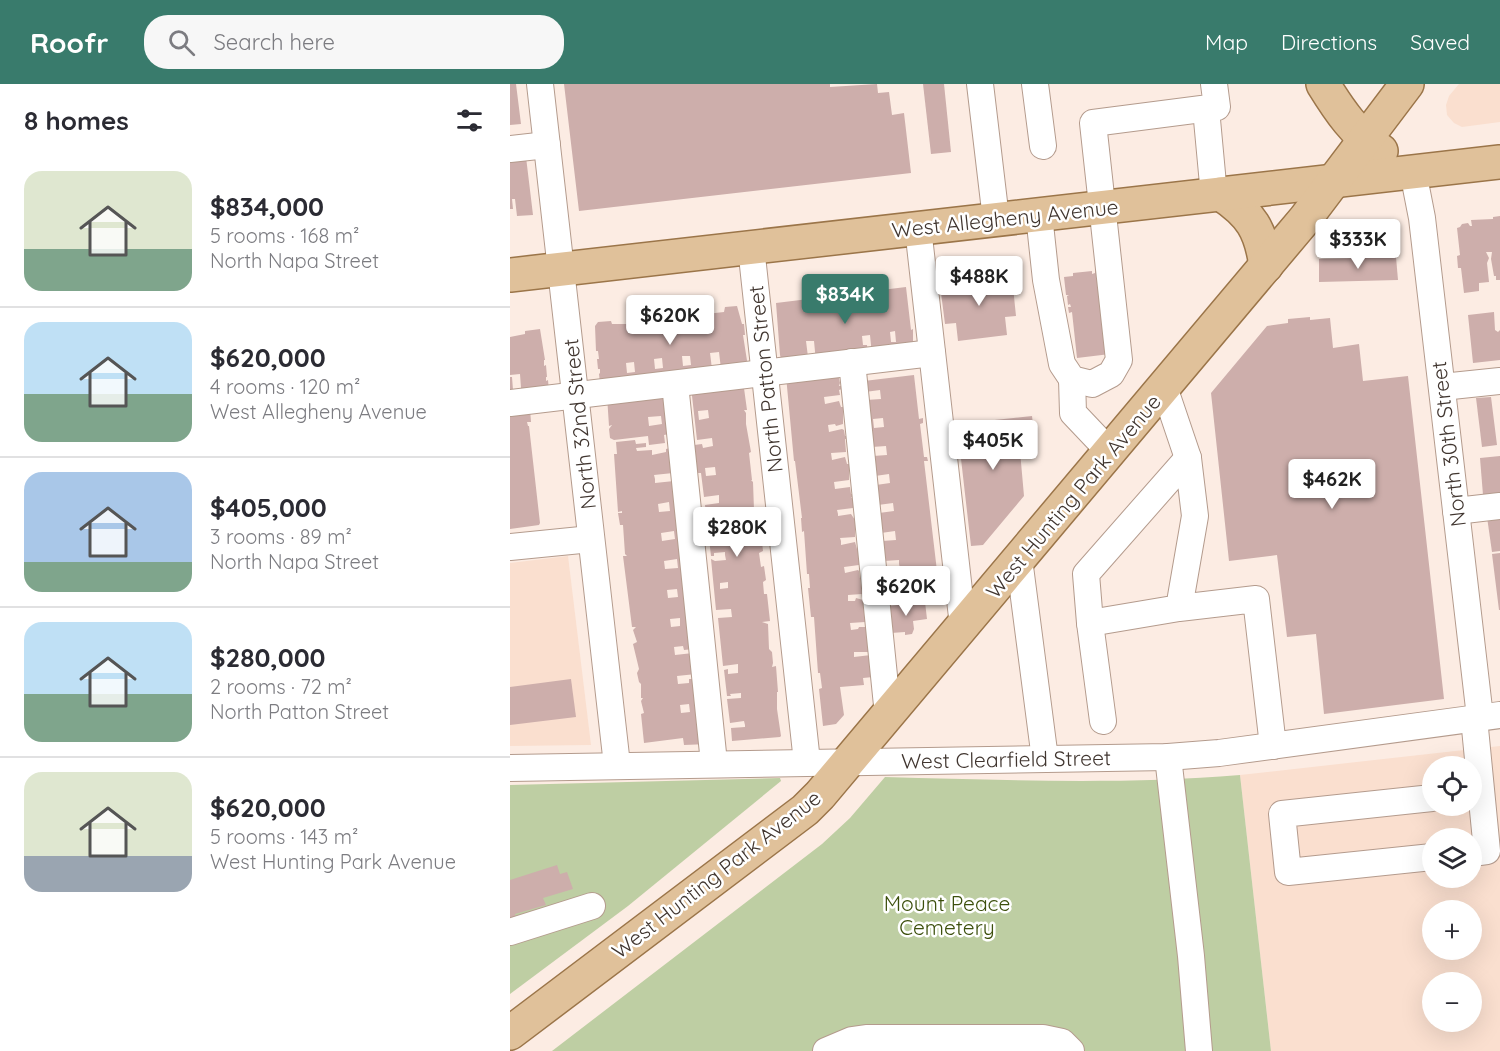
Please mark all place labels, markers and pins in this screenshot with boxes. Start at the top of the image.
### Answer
pin: $333K [1316,219,1400,270]
pin: $488K [937,256,1021,307]
pin: $834K [803,274,887,325]
pin: $620K [628,295,712,346]
pin: $405K [951,420,1035,471]
pin: $462K [1290,459,1374,510]
pin: $280K [695,507,779,558]
pin: $620K [864,566,948,617]

